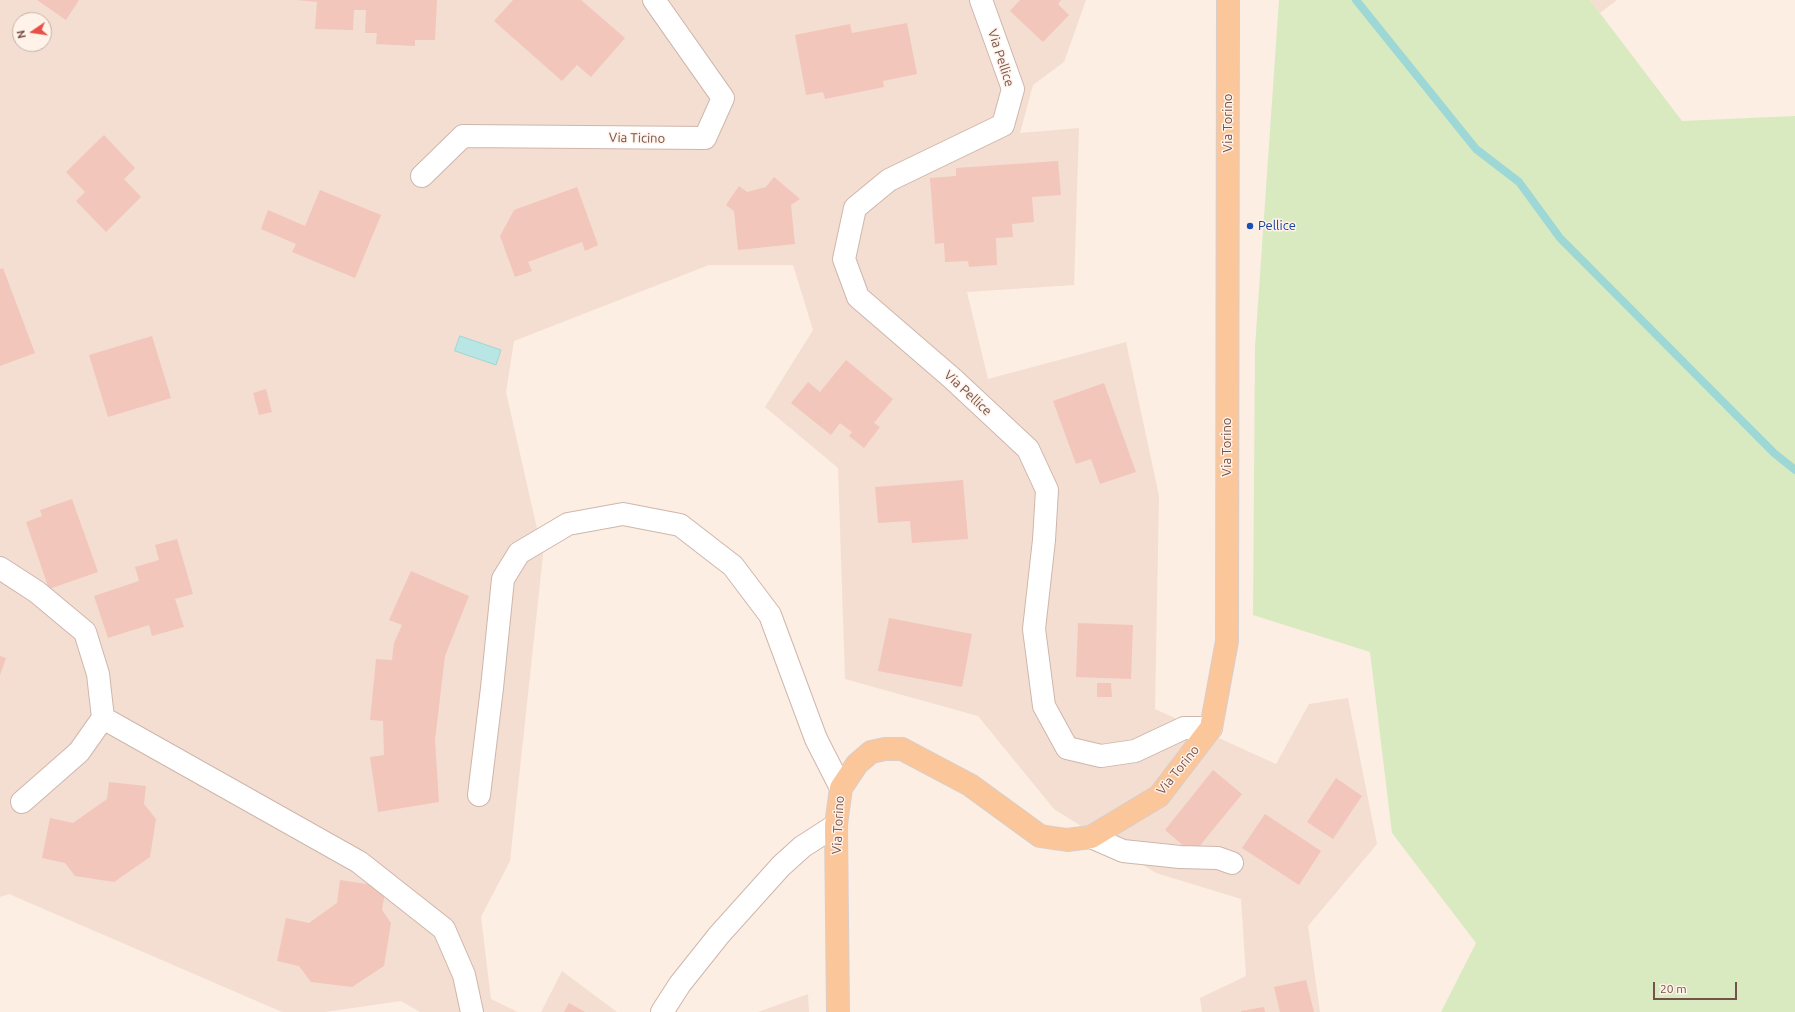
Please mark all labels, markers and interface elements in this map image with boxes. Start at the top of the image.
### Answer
north arrow [12,12,52,52]
street label: Via Pellice [984,27,1018,89]
text: N [15,29,28,40]
street label: Via Torino [1220,94,1236,152]
street label: Via Ticino [609,130,665,146]
place label: Pellice [1258,218,1296,234]
marker: Pellice [1245,221,1255,231]
street label: Via Pellice [941,367,995,419]
street label: Via Torino [1219,418,1235,476]
street label: Via Torino [1153,742,1203,798]
street label: Via Torino [829,795,847,855]
scale bar [1655,974,1739,1000]
text: 20 m [1660,982,1687,995]

